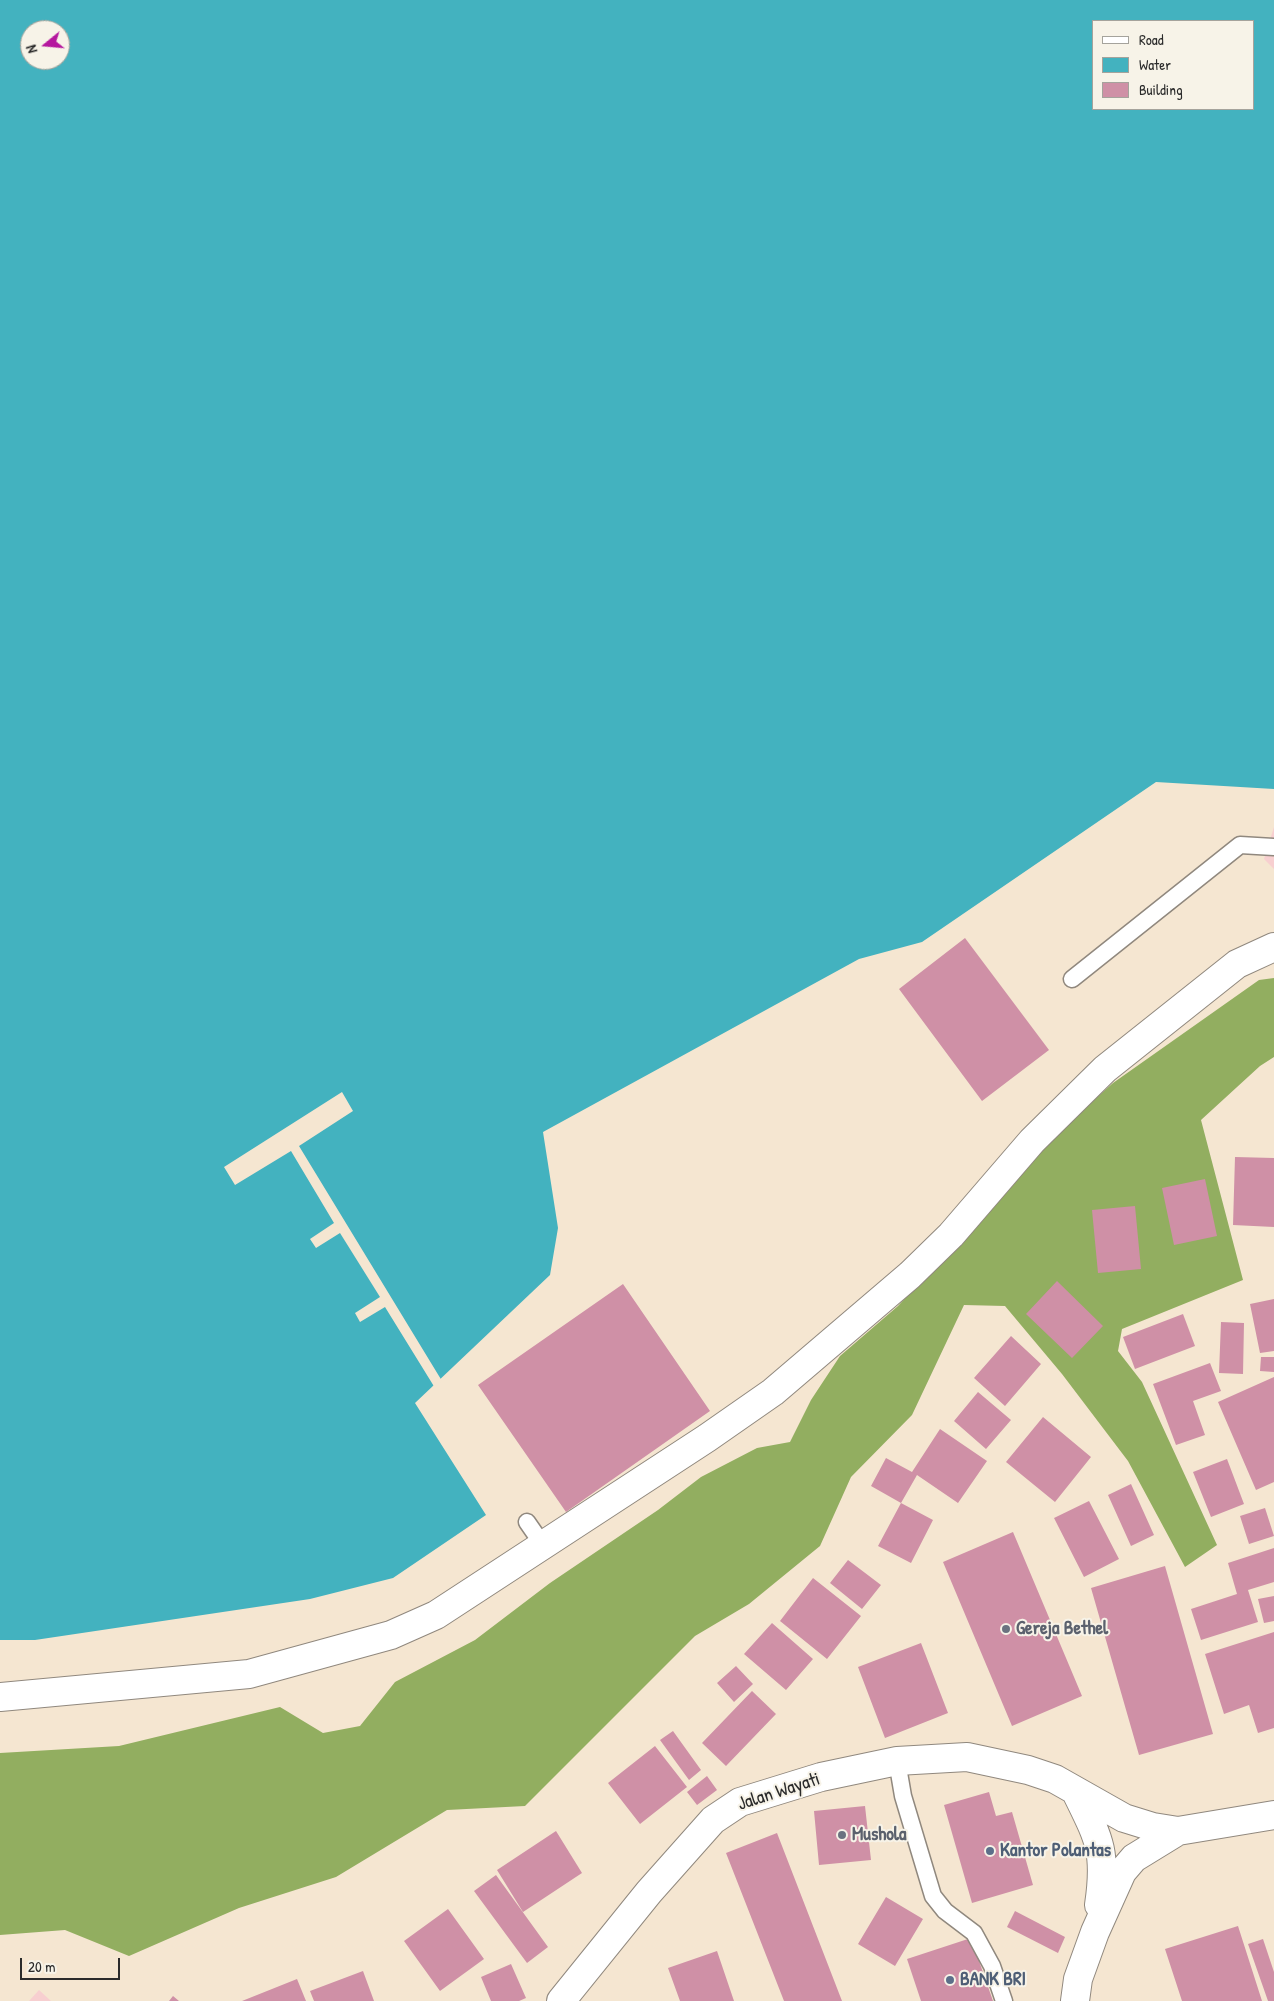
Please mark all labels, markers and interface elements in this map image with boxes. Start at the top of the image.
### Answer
north arrow [20,20,70,70]
legend [1092,20,1254,110]
text: Road [1139,29,1164,50]
text: N [21,43,41,56]
text: Water [1139,54,1171,75]
text: Building [1139,79,1183,100]
place label: Gereja Bethel [1016,1618,1108,1640]
marker: Gereja Bethel [1000,1623,1012,1635]
street label: Jalan Wayati [735,1768,823,1816]
place label: Mushola [852,1824,906,1846]
marker: Mushola [836,1829,848,1841]
place label: Kantor Polantas [1000,1840,1111,1862]
marker: Kantor Polantas [984,1845,996,1857]
scale bar [22,1948,122,1980]
text: 20 m [28,1956,55,1977]
place label: BANK BRI [960,1969,1026,1991]
marker: BANK BRI [944,1974,956,1986]

